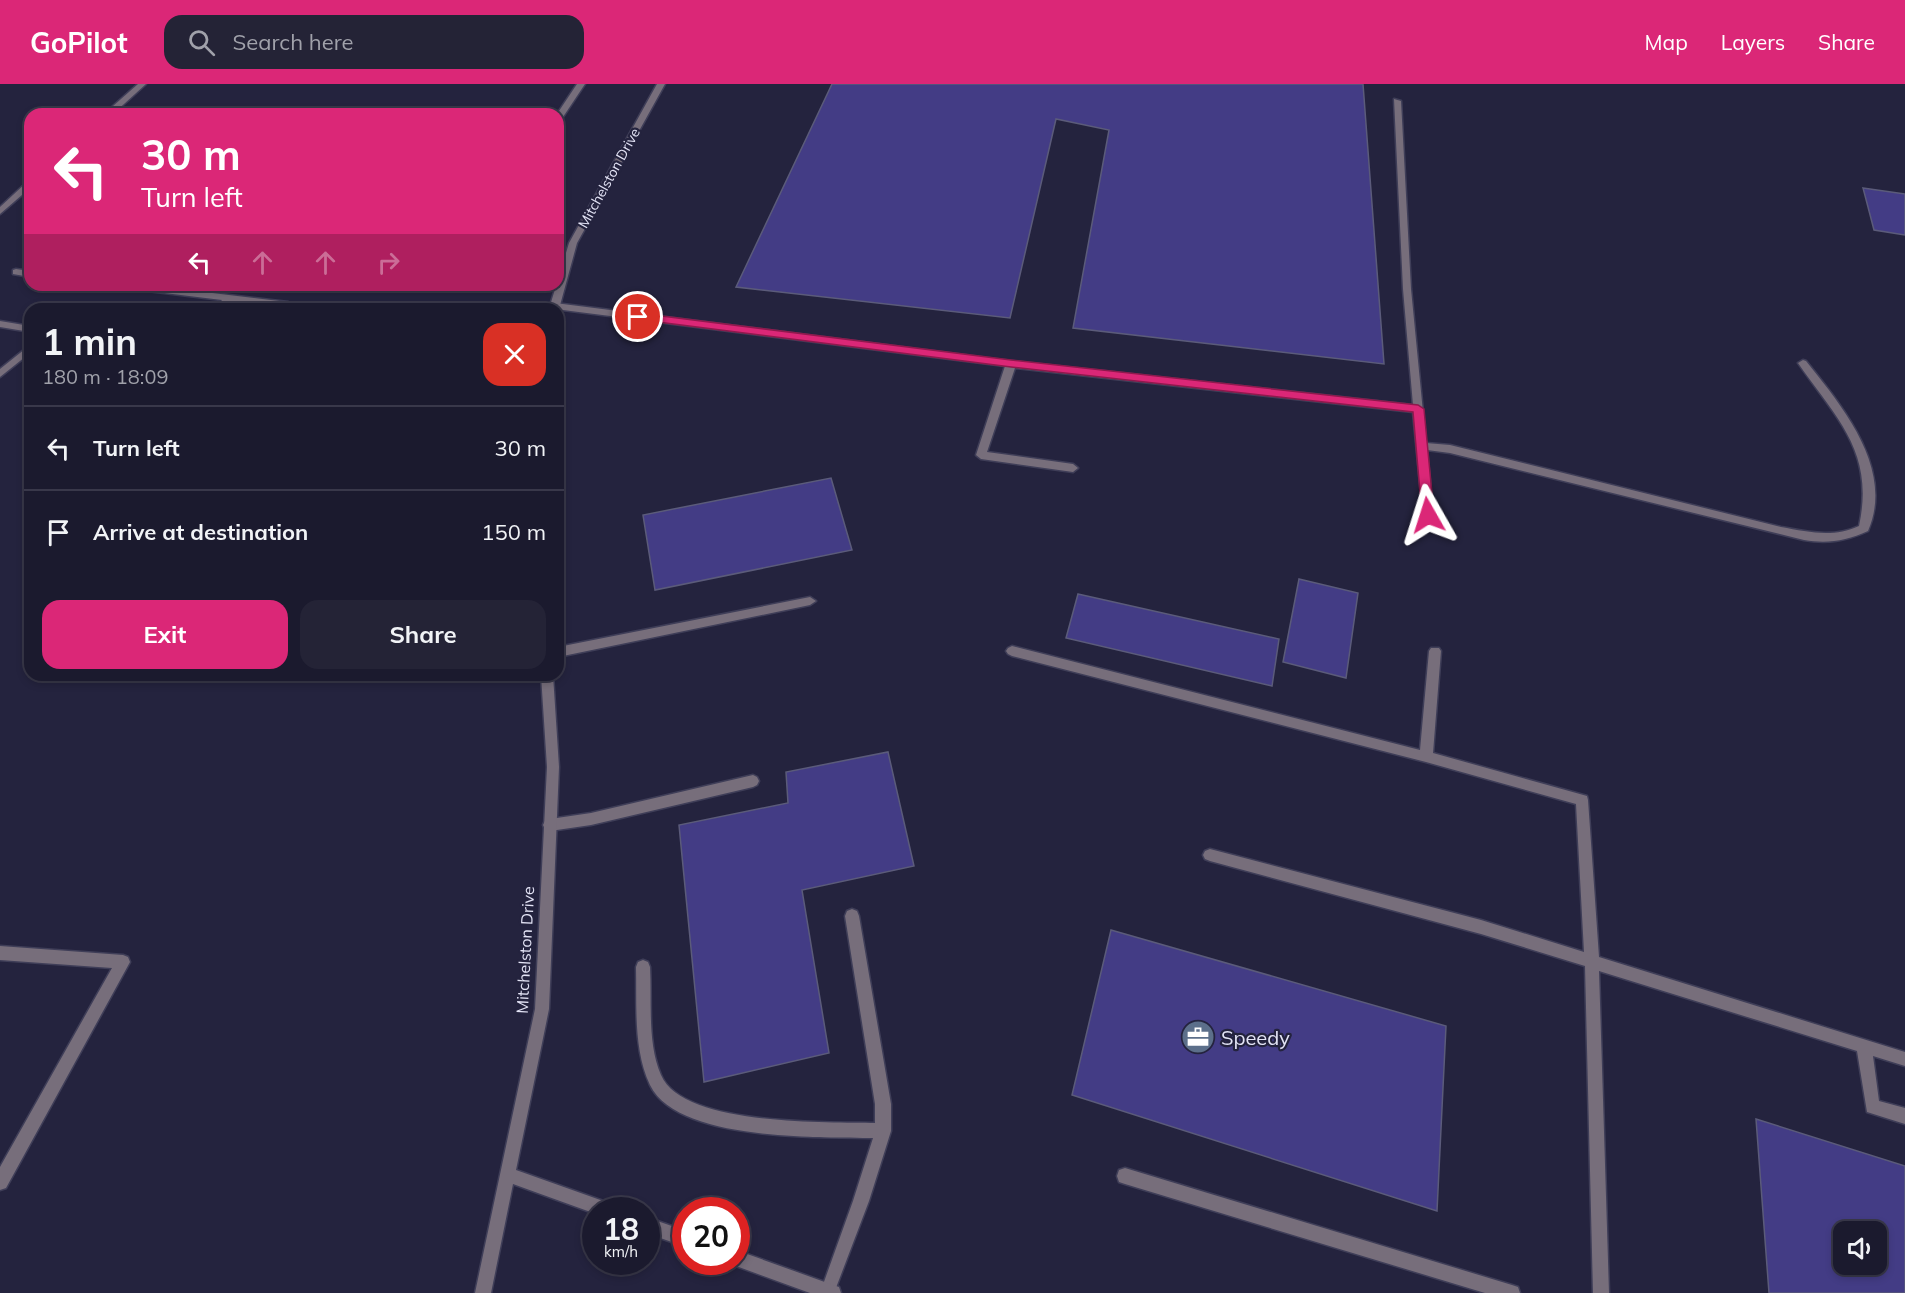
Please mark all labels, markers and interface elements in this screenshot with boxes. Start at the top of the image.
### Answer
search box [164,15,584,69]
text: GoPilot [30,25,128,60]
icon: search [185,26,218,59]
text: Search here [233,28,354,56]
text: Map [1645,29,1688,55]
text: Layers [1721,29,1785,55]
text: Share [1818,29,1875,55]
street label: Mitchelston Drive [574,125,644,231]
text: 30 m [141,128,241,181]
icon: left [42,132,120,210]
text: Turn left [141,180,243,214]
icon: left [183,246,216,279]
icon: ahead [246,246,279,279]
icon: ahead [309,246,342,279]
icon: right [372,246,405,279]
pin [612,291,663,342]
icon: arrive [621,300,654,333]
text: 1 min [42,319,137,364]
button: close [483,323,546,386]
text: 180 m · 18:09 [42,364,168,389]
icon: left [42,432,75,465]
text: Turn left [93,434,180,462]
text: 30 m [495,434,546,462]
position arrow [1396,483,1460,547]
icon: arrive [42,516,75,549]
text: Arrive at destination [93,518,308,546]
text: 150 m [481,518,546,546]
button: Exit [42,600,288,669]
button: Share [300,600,546,669]
street label: Mitchelston Drive [512,886,538,1014]
office icon: Speedy [1180,1019,1216,1055]
place label: Speedy [1221,1025,1290,1050]
speed limit sign: 20 [672,1197,750,1275]
text: 18 [603,1210,639,1248]
map controls [1833,1221,1887,1275]
button: sound [1833,1221,1887,1275]
text: km/h [604,1242,638,1261]

